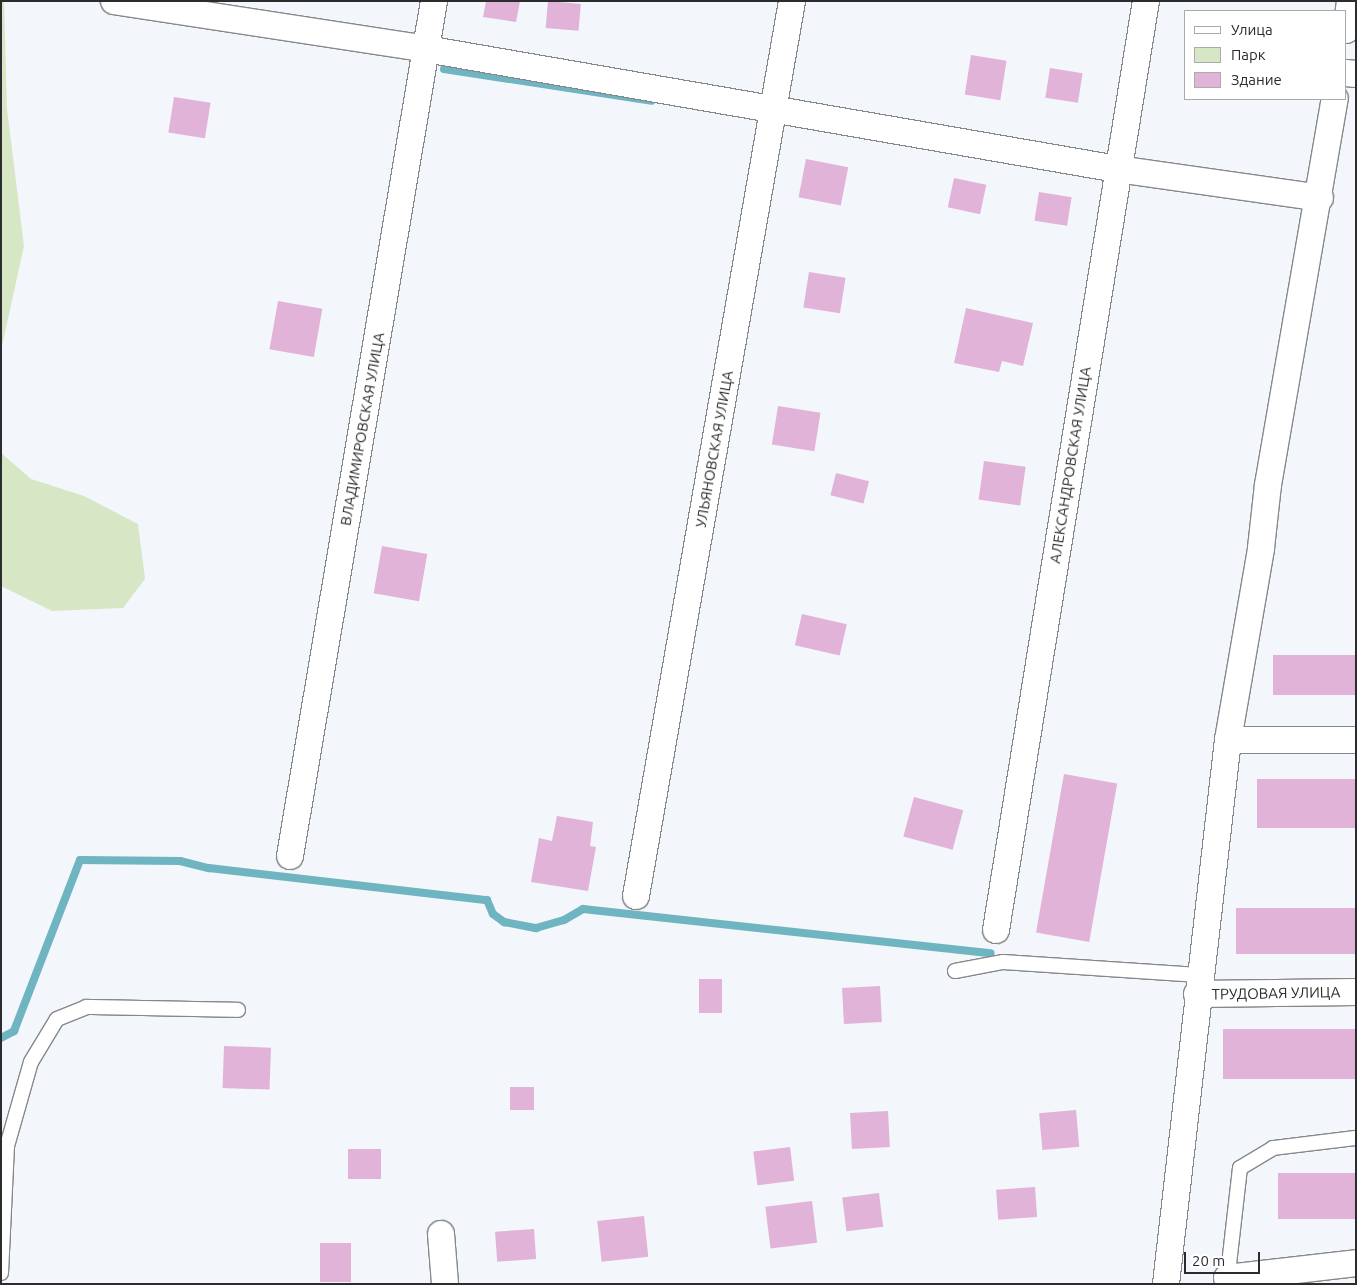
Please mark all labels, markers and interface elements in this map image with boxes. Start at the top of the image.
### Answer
legend [1184,10,1347,100]
text: Улица [1231,21,1273,38]
text: Парк [1231,46,1266,63]
text: Здание [1231,71,1282,88]
street label: ВЛАДИМИРОВСКАЯ УЛИЦА [336,331,388,527]
street label: АЛЕКСАНДРОВСКАЯ УЛИЦА [1046,365,1094,565]
street label: УЛЬЯНОВСКАЯ УЛИЦА [691,369,737,529]
street label: ТРУДОВАЯ УЛИЦА [1211,983,1341,1003]
scale bar [1187,1242,1263,1274]
text: 20 m [1192,1252,1225,1269]

